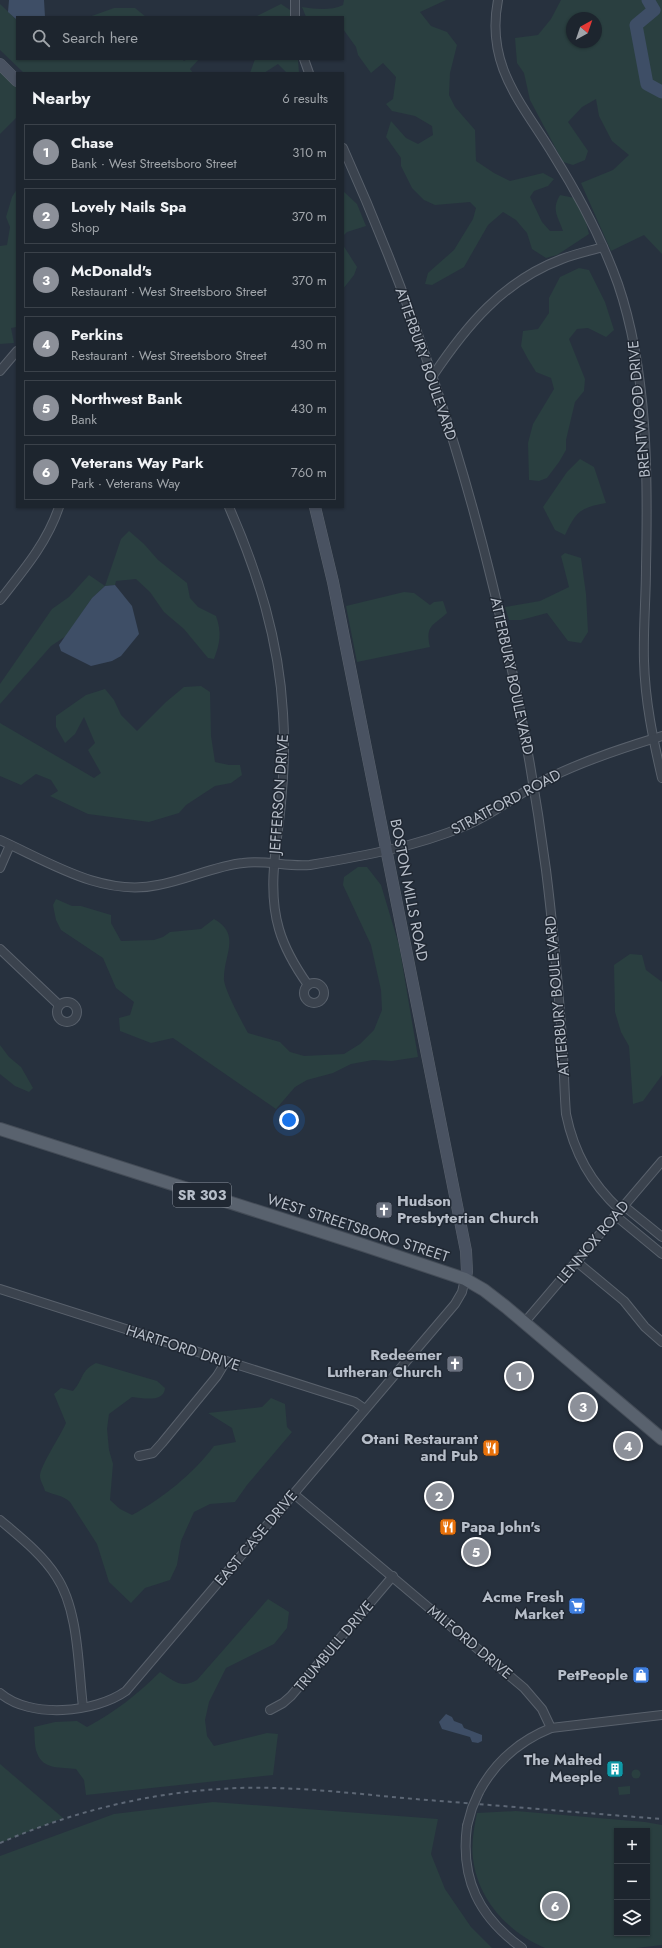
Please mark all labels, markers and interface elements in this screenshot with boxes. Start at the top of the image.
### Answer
north arrow [566,12,602,48]
search box [16,16,344,60]
icon: search [30,27,52,49]
text: Search here [62,27,138,49]
text: Nearby [32,86,90,110]
text: 6 results [282,89,328,108]
text: Chase [71,132,114,154]
text: 1 [43,143,49,162]
text: 310 m [292,143,327,162]
text: Bank · West Streetsboro Street [71,154,237,173]
text: Lovely Nails Spa [71,196,186,218]
text: 2 [42,207,50,226]
text: 370 m [291,207,327,226]
text: Shop [71,218,99,237]
text: McDonald's [71,260,152,282]
text: 3 [42,271,50,290]
text: 370 m [291,271,327,290]
text: Restaurant · West Streetsboro Street [71,282,267,301]
street label: ATTERBURY BOULEVARD [389,285,463,443]
text: Perkins [71,324,123,346]
text: 4 [41,335,51,354]
text: 430 m [290,335,327,354]
street label: BRENTWOOD DRIVE [622,340,656,478]
text: Restaurant · West Streetsboro Street [71,346,267,365]
text: Northwest Bank [71,388,182,410]
text: 5 [42,399,50,418]
text: 430 m [290,399,327,418]
text: Bank [71,410,97,429]
text: Veterans Way Park [71,452,204,474]
text: 6 [42,463,50,482]
text: 760 m [291,463,327,482]
text: Park · Veterans Way [71,474,180,493]
street label: ATTERBURY BOULEVARD [485,595,539,757]
street label: JEFFERSON DRIVE [264,733,294,857]
street label: STRATFORD ROAD [447,764,565,840]
street label: BOSTON MILLS ROAD [384,817,434,963]
street label: ATTERBURY BOULEVARD [539,915,575,1077]
your location [279,1110,299,1130]
road number: SR 303 [173,1183,231,1207]
street label: WEST STREETSBORO STREET [264,1188,452,1268]
place label: Hudson Presbyterian Church [397,1190,539,1229]
street label: LENNOX ROAD [552,1196,634,1288]
church icon: Hudson Presbyterian Church [374,1200,394,1220]
street label: HARTFORD DRIVE [123,1319,243,1377]
place label: Redeemer Lutheran Church [327,1344,443,1383]
church icon: Redeemer Lutheran Church [445,1354,465,1374]
pin: 1 [506,1361,532,1391]
pin: 3 [570,1392,596,1422]
place label: Otani Restaurant and Pub [361,1428,478,1467]
pin: 4 [615,1431,641,1461]
restaurant icon: Otani Restaurant and Pub [481,1438,501,1458]
pin: 2 [426,1481,452,1511]
street label: EAST CASE DRIVE [209,1485,303,1591]
place label: Papa John's [461,1516,540,1538]
restaurant icon: Papa John's [438,1517,458,1537]
pin: 5 [463,1537,489,1567]
place label: Acme Fresh Market [481,1586,564,1625]
street label: TRUMBULL DRIVE [289,1596,379,1696]
supermarket icon: Acme Fresh Market [567,1596,587,1616]
street label: MILFORD DRIVE [423,1600,517,1684]
place label: PetPeople [557,1664,628,1686]
shop icon: PetPeople [631,1665,651,1685]
place label: The Malted Meeple [524,1749,602,1788]
building icon: The Malted Meeple [605,1759,625,1779]
map controls [614,1828,650,1936]
button: + [614,1828,650,1864]
button: − [614,1864,650,1900]
pin: 6 [542,1891,568,1921]
button: layers [614,1900,650,1936]

